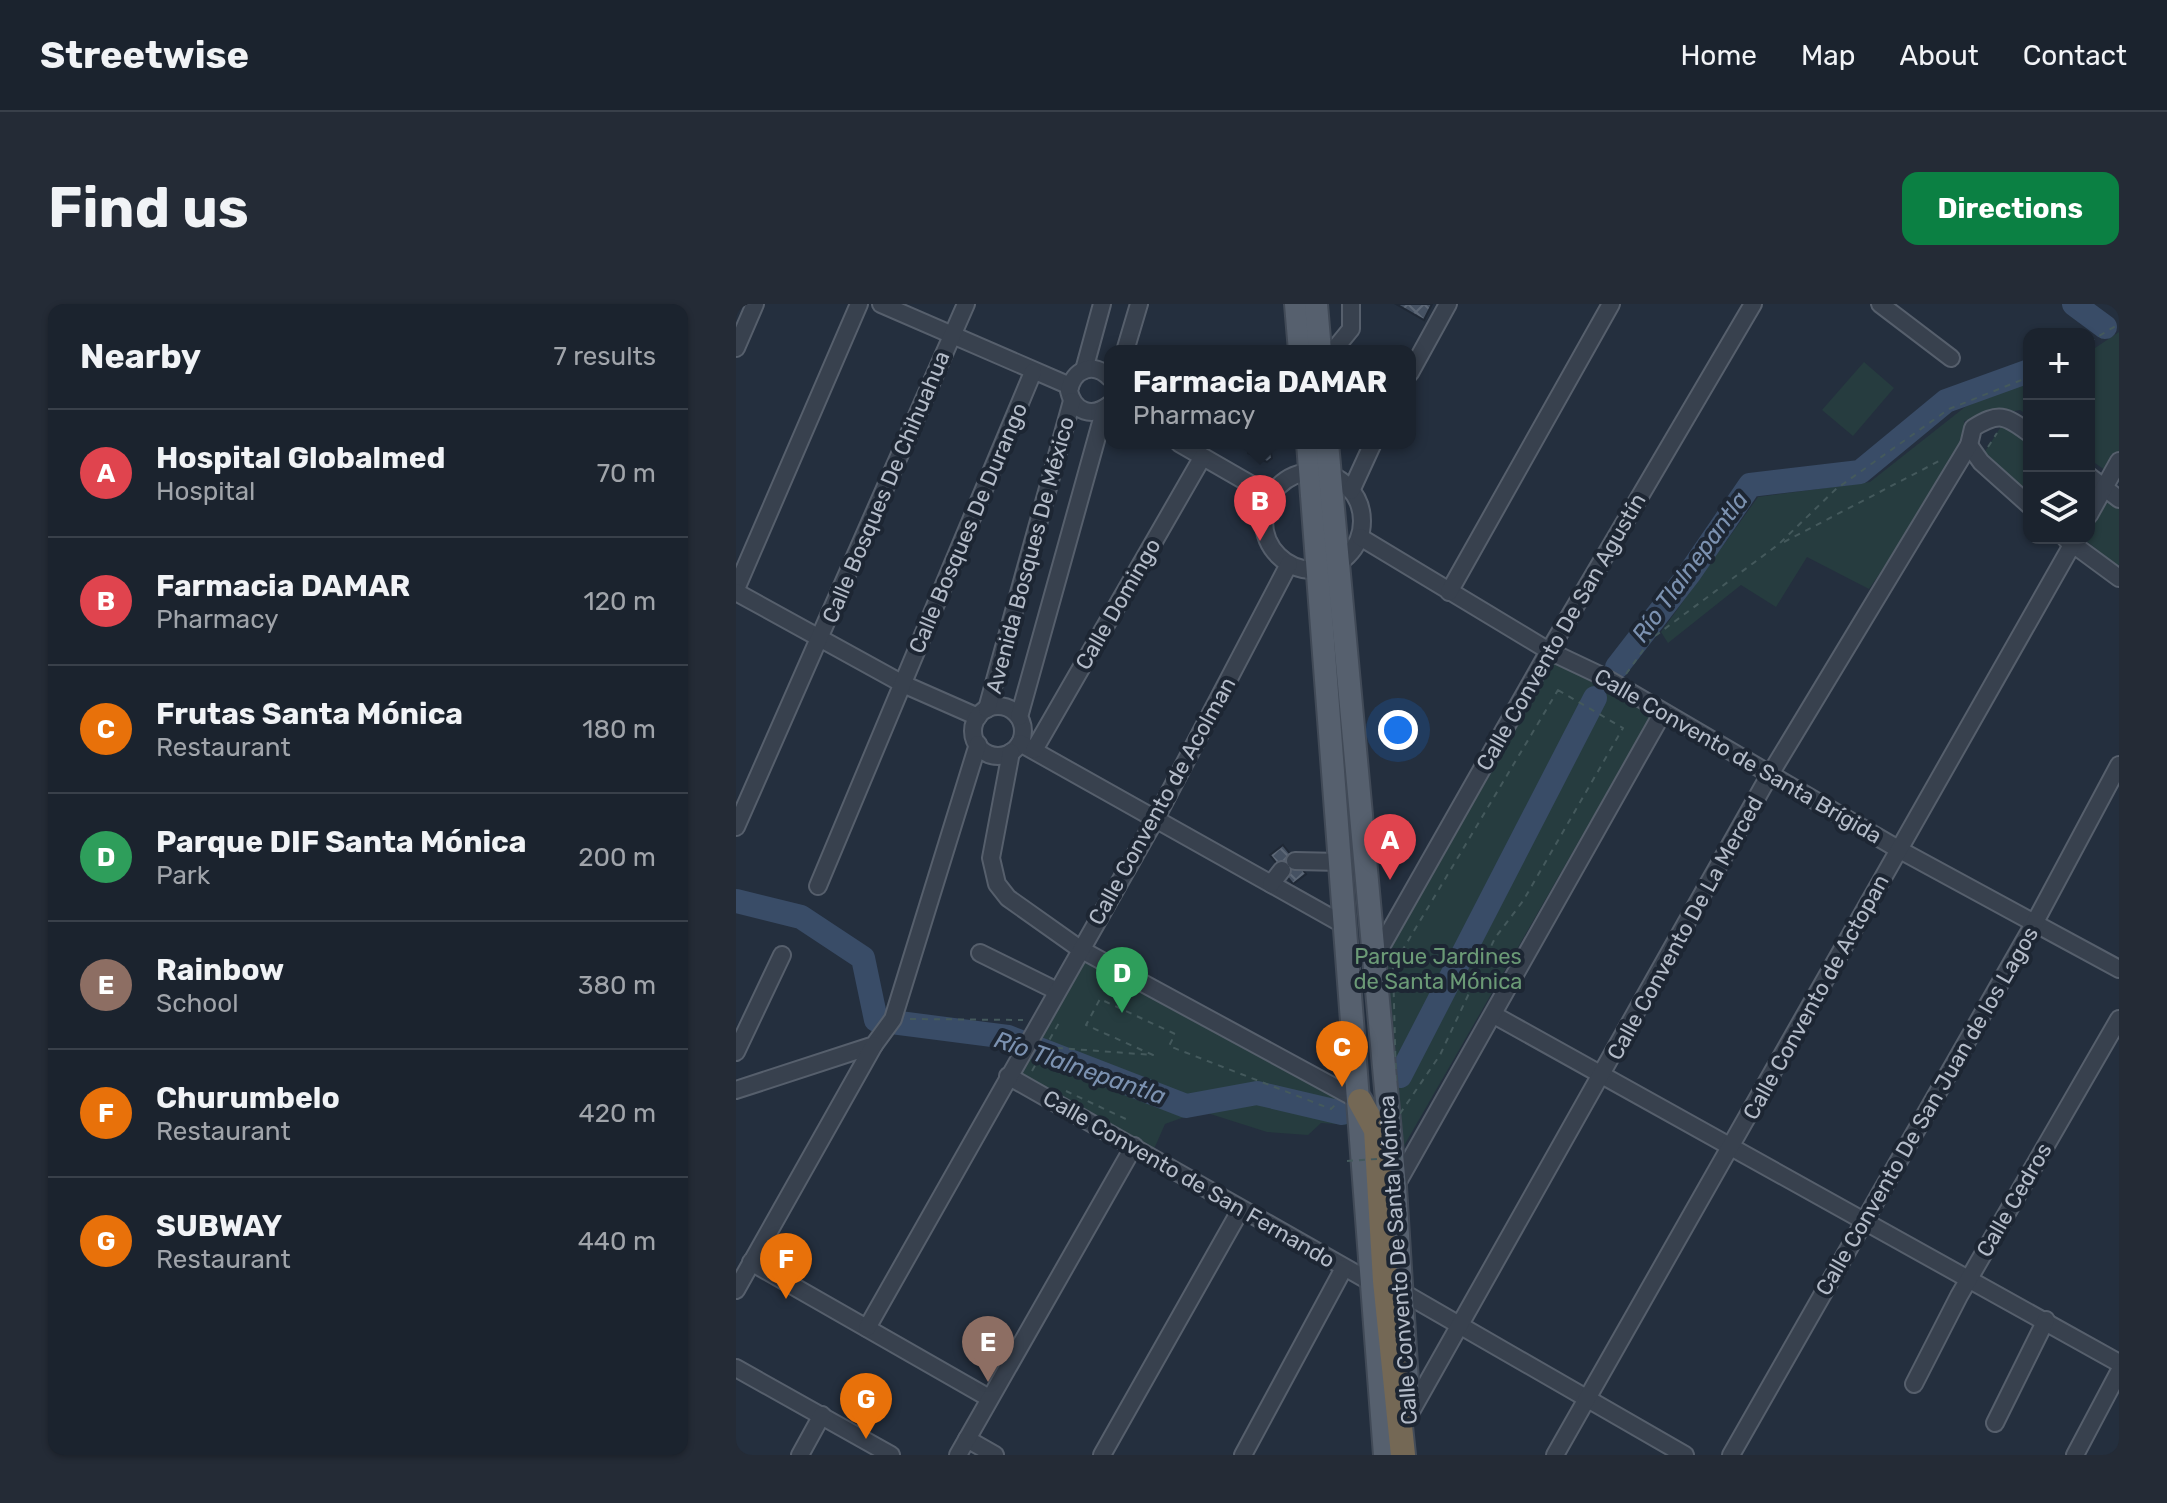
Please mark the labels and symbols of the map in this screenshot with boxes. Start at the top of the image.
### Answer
street label: Calle Bosques De Chihuahua [816,347,956,627]
street label: Calle Bosques De Durango [903,399,1033,657]
street label: Avenida Bosques De México [980,414,1080,696]
pin: B [1234,475,1286,541]
water label: Río Tlalnepantla [1626,486,1754,648]
street label: Calle Convento De San Agustín [1470,489,1652,775]
street label: Calle Domingo [1070,534,1166,674]
street label: Calle Convento de Santa Brígida [1589,662,1887,850]
street label: Calle Convento de Acolman [1082,672,1242,930]
your location [1378,710,1418,750]
street label: Calle Convento De La Merced [1601,791,1769,1065]
pin: A [1364,814,1416,880]
street label: Calle Convento de Actopan [1737,870,1895,1124]
street label: Calle Convento De San Juan de los Lagos [1810,922,2044,1300]
park label: Parque Jardines de Santa Mónica [1354,943,1522,995]
pin: D [1096,947,1148,1013]
pin: C [1316,1021,1368,1087]
water label: Río Tlalnepantla [991,1026,1169,1110]
street label: Calle Convento de San Fernando [1038,1084,1340,1274]
street label: Calle Convento De Santa Mónica [1373,1094,1423,1426]
street label: Calle Cedros [1970,1138,2058,1262]
pin: F [760,1233,812,1299]
pin: E [962,1316,1014,1382]
pin: G [840,1373,892,1439]

